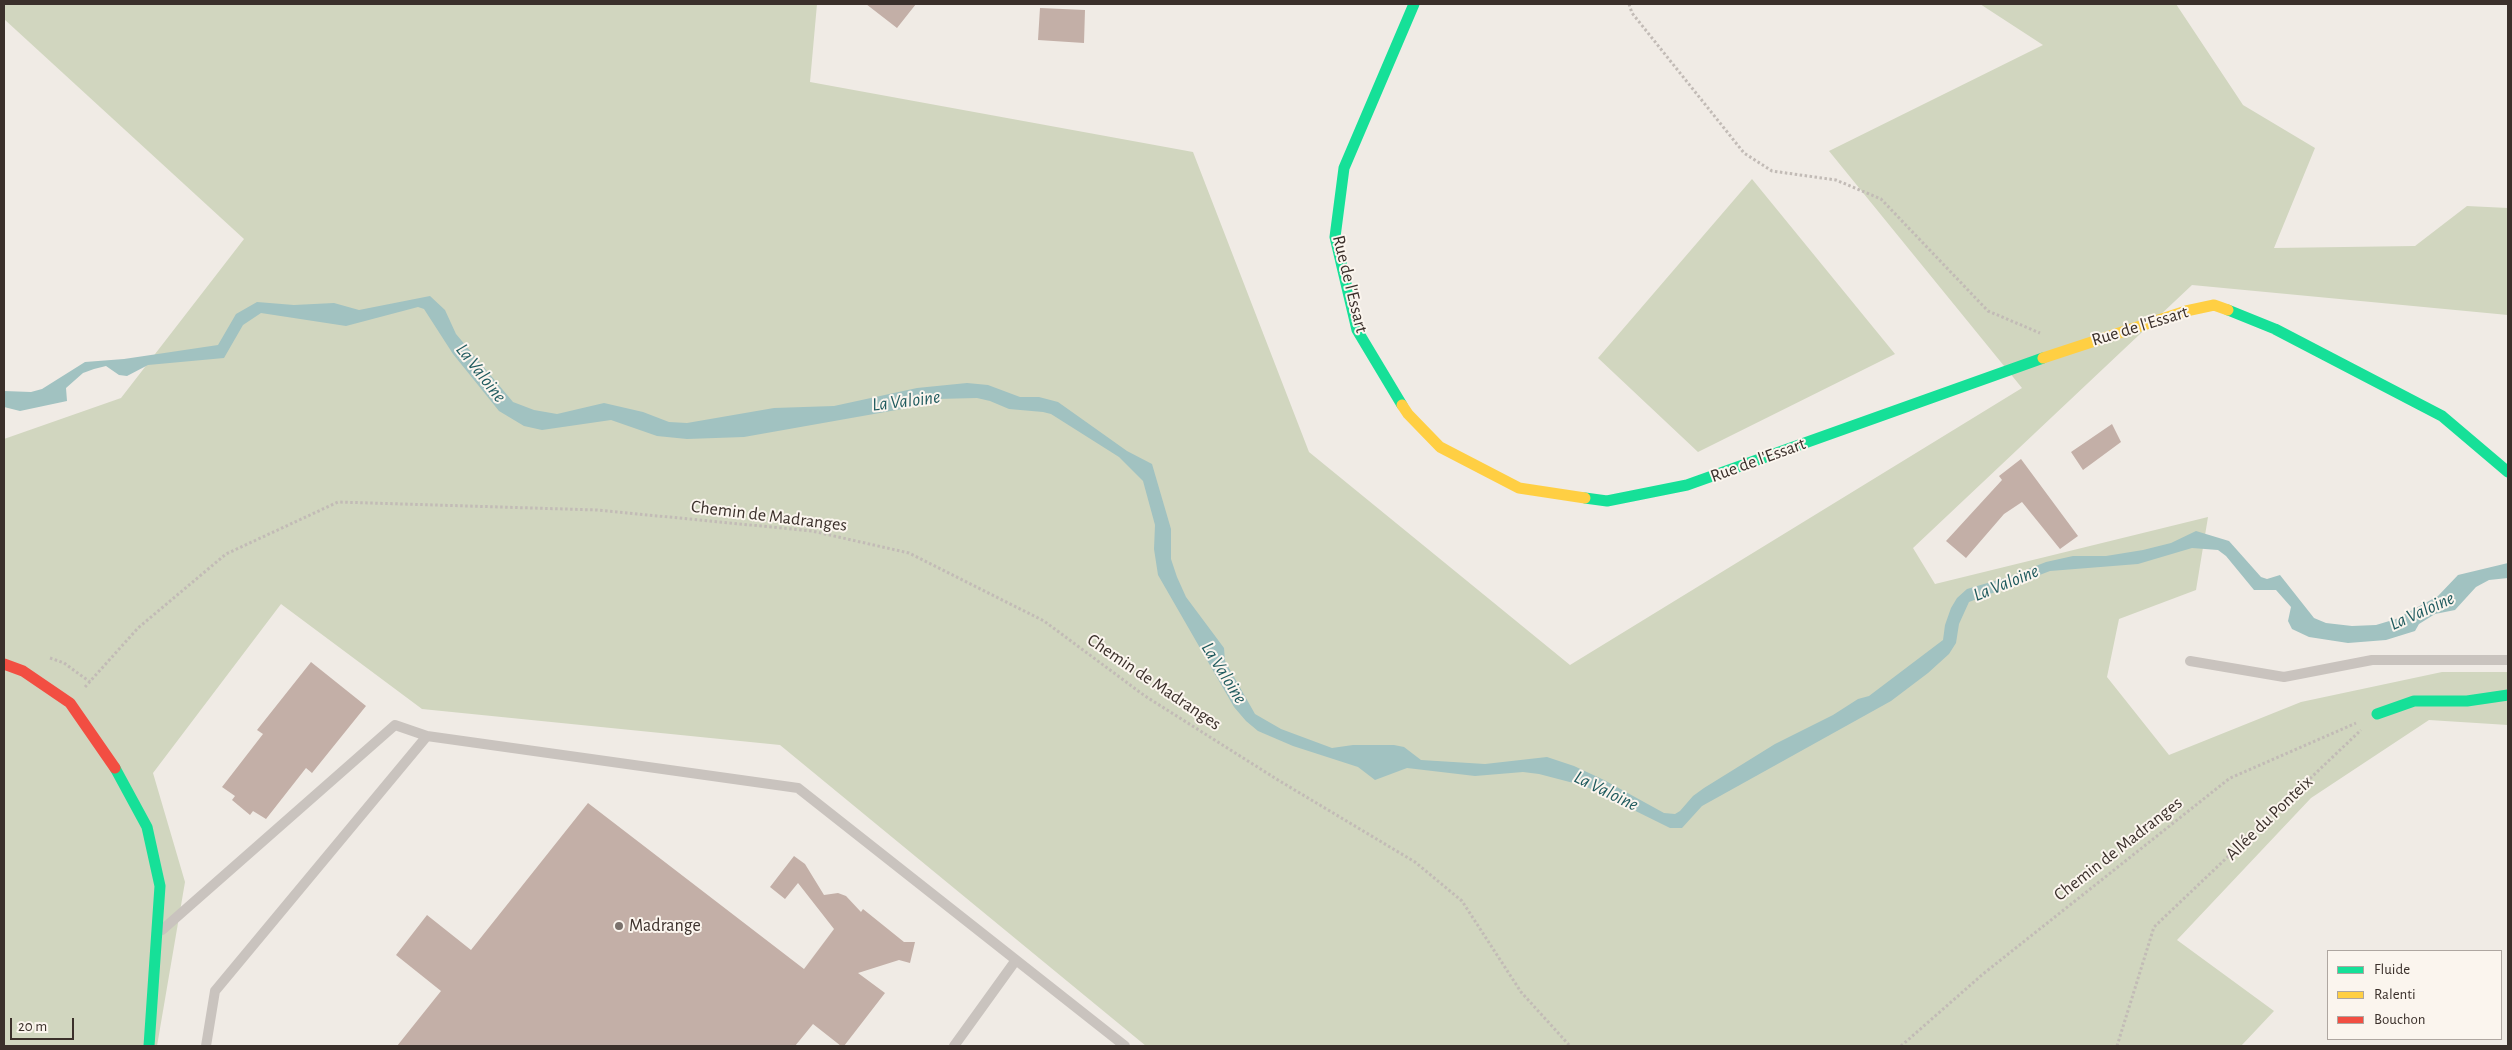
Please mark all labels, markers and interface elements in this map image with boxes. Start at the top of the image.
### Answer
street label: Rue de l'Essart [1327,233,1373,335]
street label: Rue de l'Essart [2089,301,2191,351]
water label: La Valoine [451,339,511,407]
water label: La Valoine [871,386,941,416]
street label: Rue de l'Essart [1707,433,1809,487]
street label: Chemin de Madranges [690,496,848,536]
water label: La Valoine [1970,560,2042,606]
water label: La Valoine [2386,587,2458,635]
street label: Chemin de Madranges [1083,629,1225,735]
water label: La Valoine [1196,638,1252,708]
water label: La Valoine [1570,766,1642,816]
street label: Allée du Ponteix [2221,771,2317,865]
street label: Chemin de Madranges [2049,792,2187,906]
place label: Madrange [629,915,701,937]
marker: Madrange [613,920,625,932]
legend [2327,950,2502,1040]
text: Fluide [2374,962,2410,977]
text: Ralenti [2374,987,2416,1002]
scale bar [12,1008,76,1040]
text: Bouchon [2374,1012,2425,1027]
text: 20 m [18,1019,47,1034]

